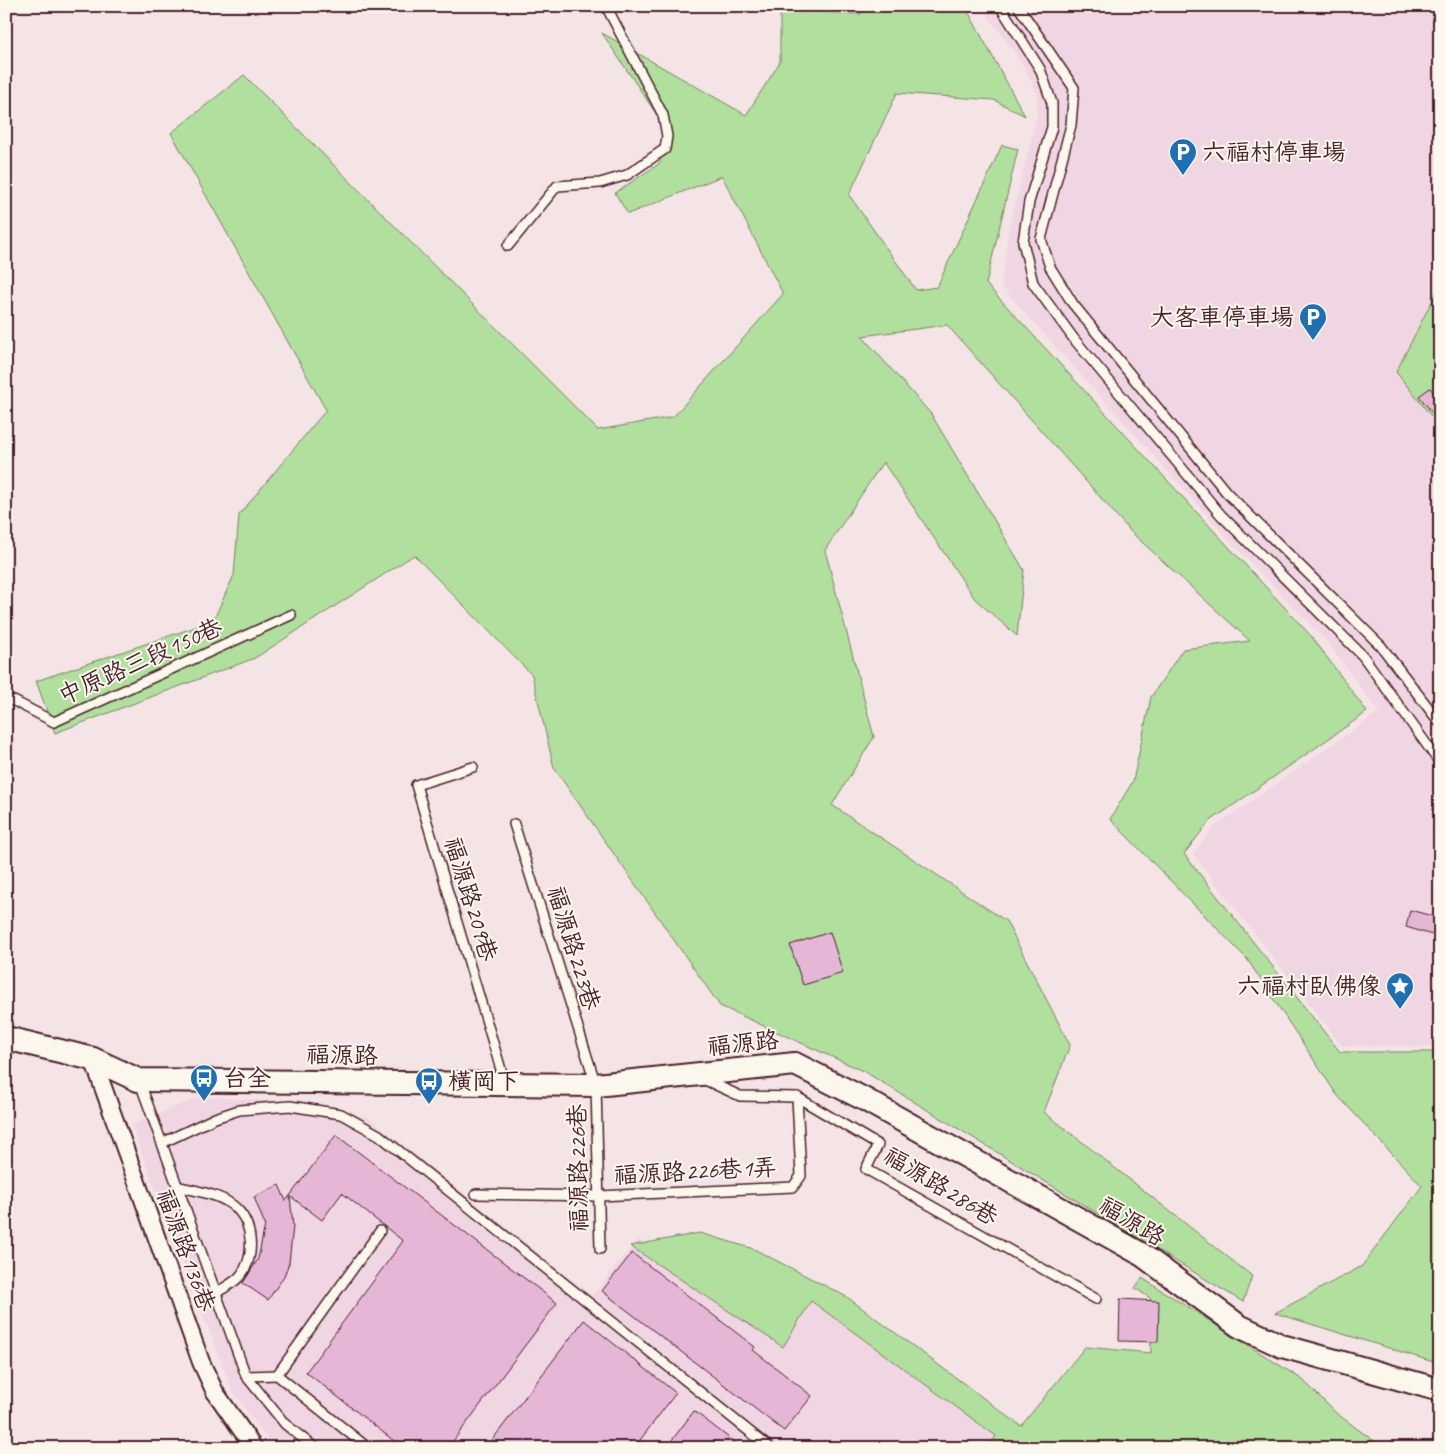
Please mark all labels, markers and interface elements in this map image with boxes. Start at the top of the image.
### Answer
parking icon: 六福村停車場 [1168,137,1198,176]
place label: 六福村停車場 [1202,137,1346,167]
place label: 大客車停車場 [1150,302,1294,332]
parking icon: 大客車停車場 [1298,302,1328,341]
street label: 中原路三段150巷 [53,611,227,711]
street label: 福源路209巷 [438,833,504,965]
street label: 福源路223巷 [541,882,607,1014]
place label: 六福村臥佛像 [1237,971,1381,1001]
place icon: 六福村臥佛像 [1385,971,1415,1010]
street label: 福源路 [706,1024,780,1062]
street label: 福源路 [306,1039,378,1071]
bus stop icon: 台全 [189,1063,219,1102]
place label: 台全 [223,1063,271,1093]
bus stop icon: 橫岡下 [414,1066,444,1105]
place label: 橫岡下 [448,1066,520,1096]
street label: 福源路226巷 [562,1104,594,1232]
street label: 福源路286巷 [878,1140,1004,1232]
street label: 福源路226巷1弄 [613,1152,777,1190]
street label: 福源路136巷 [150,1185,222,1315]
street label: 福源路 [1093,1190,1171,1252]

